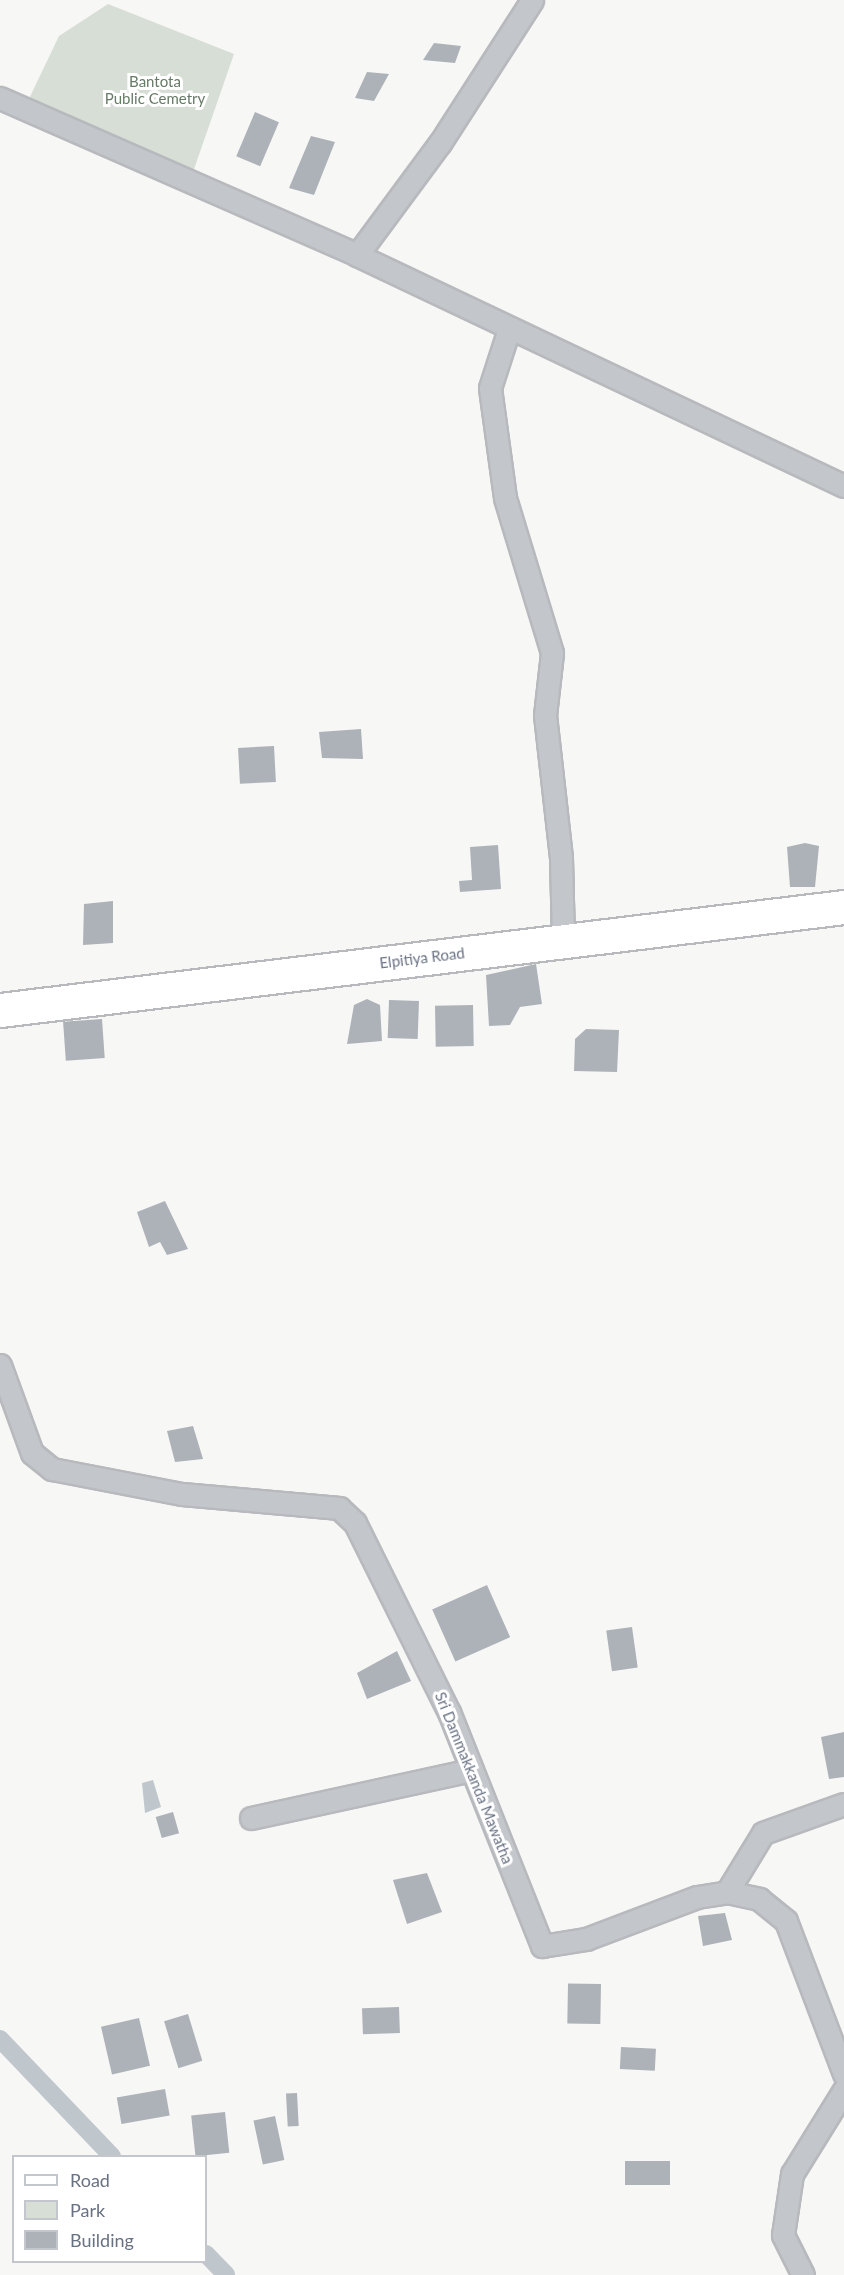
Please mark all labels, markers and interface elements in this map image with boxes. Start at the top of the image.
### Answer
park label: Bantota Public Cemetry [105,72,205,107]
street label: Elpitiya Road [378,944,466,972]
street label: Sri Dammakkanda Mawatha [431,1689,517,1867]
legend [12,2155,207,2263]
text: Road [70,2169,110,2191]
text: Park [70,2199,105,2221]
text: Building [70,2229,134,2251]

